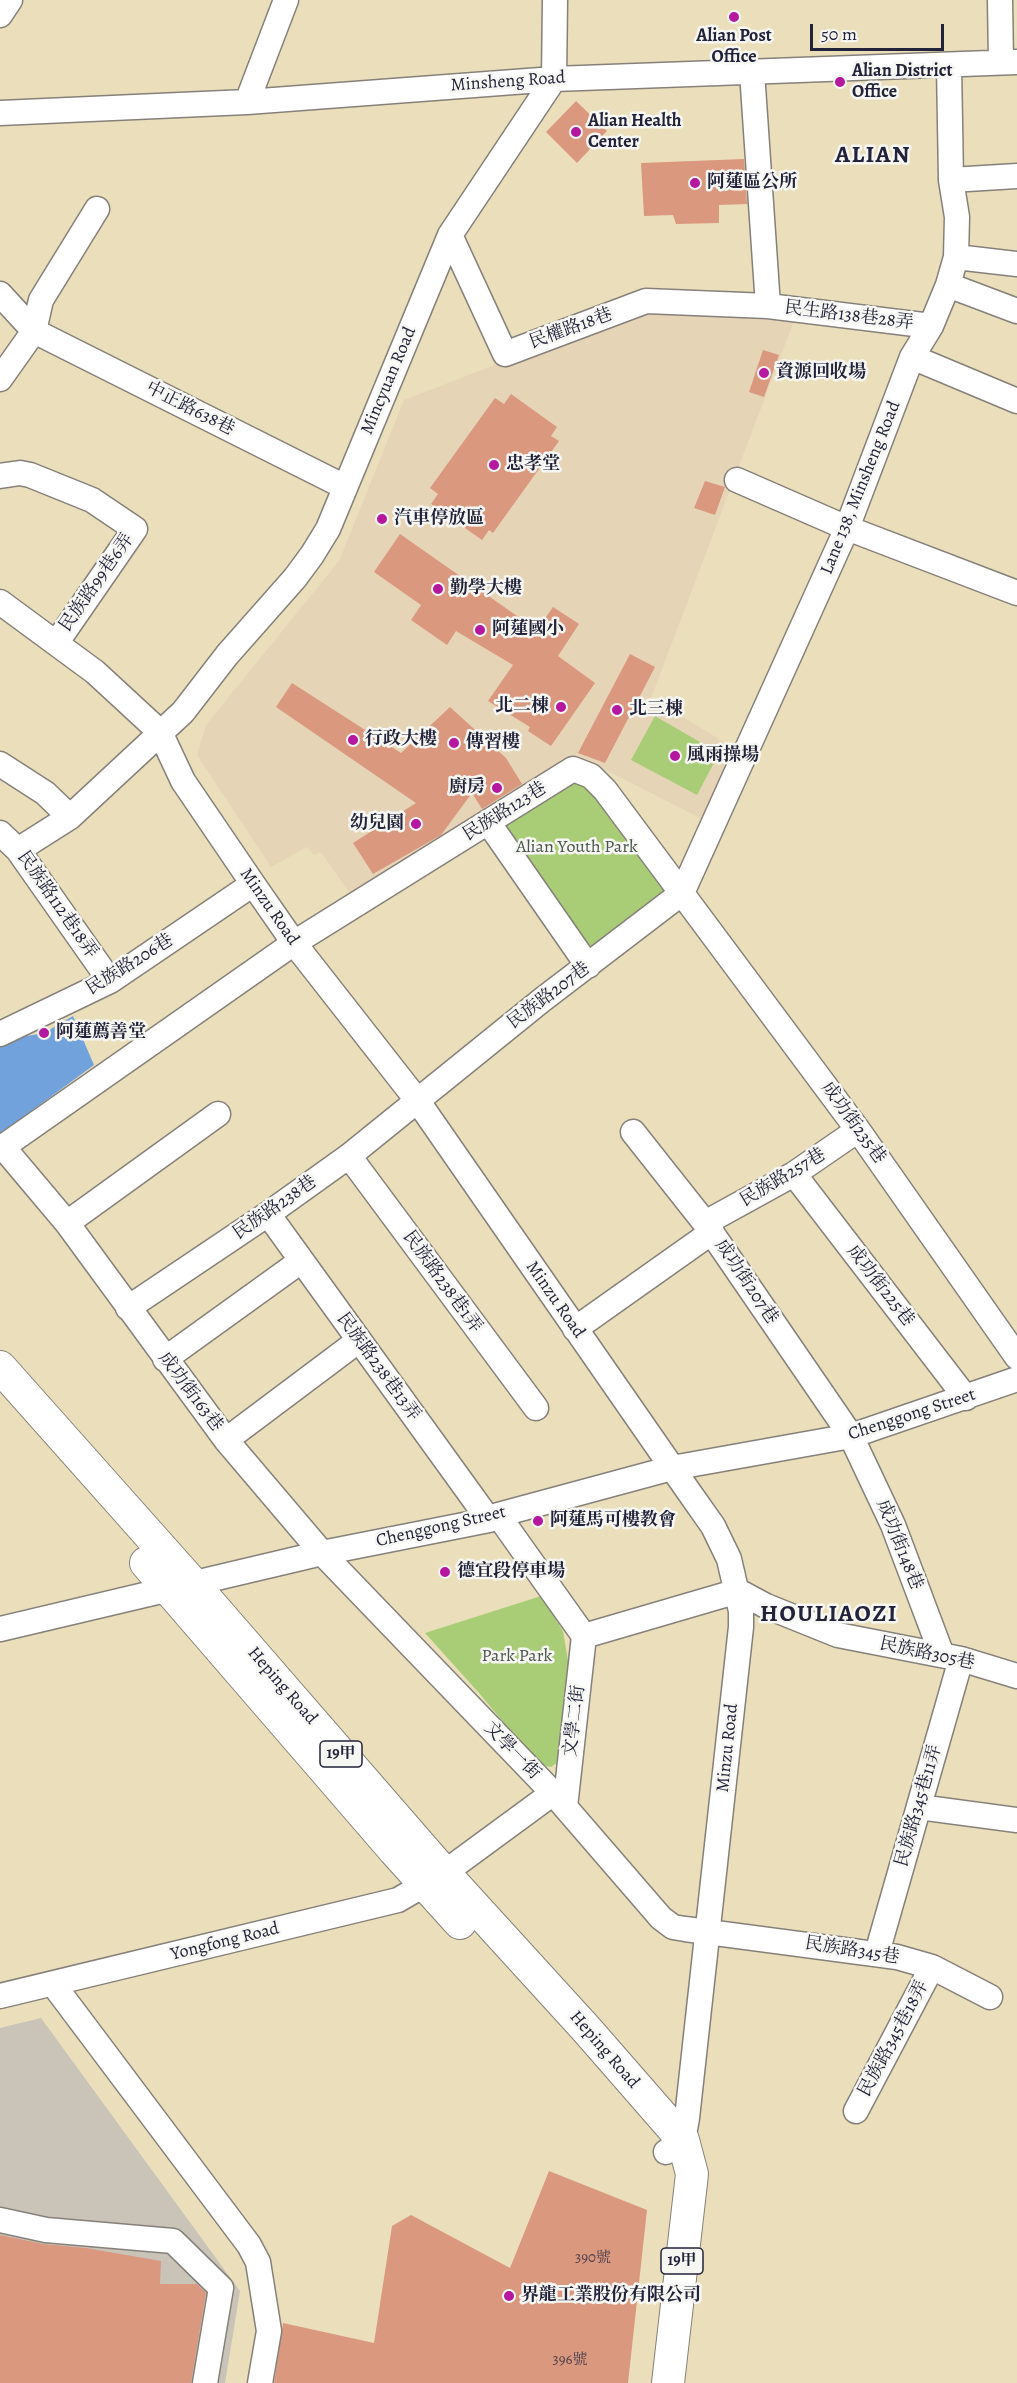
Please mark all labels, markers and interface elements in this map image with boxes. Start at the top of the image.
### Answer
marker: Alian Post Office [727,10,741,24]
scale bar [813,12,946,50]
text: 50 m [821,22,857,46]
place label: Alian Post Office [696,26,772,68]
place label: Alian District Office [852,61,952,104]
street label: Minsheng Road [450,67,566,97]
marker: Alian District Office [833,75,847,89]
place label: Alian Health Center [588,111,682,154]
marker: Alian Health Center [569,125,583,139]
district label: ALIAN [835,142,911,170]
place label: 阿蓮區公所 [707,172,797,194]
marker: 阿蓮區公所 [688,176,702,190]
street label: 民生路138巷28弄 [783,297,915,335]
street label: 民權路18巷 [526,304,616,354]
street label: Mincyuan Road [357,324,421,438]
place label: 資源回收場 [776,362,866,384]
marker: 資源回收場 [757,366,771,380]
street label: 中正路638巷 [142,377,238,441]
street label: Lane 138, Minsheng Road [816,398,906,578]
place label: 忠孝堂 [506,454,560,476]
marker: 忠孝堂 [487,458,501,472]
place label: 汽車停放區 [394,508,484,530]
marker: 汽車停放區 [375,512,389,526]
street label: 民族路99巷6弄 [55,530,139,636]
place label: 勤學大樓 [450,578,522,600]
marker: 勤學大樓 [431,582,445,596]
place label: 阿蓮國小 [492,619,564,641]
marker: 阿蓮國小 [473,623,487,637]
place label: 北二棟 [495,696,549,718]
place label: 北三棟 [629,699,683,721]
marker: 北二棟 [554,700,568,714]
marker: 北三棟 [610,703,624,717]
place label: 行政大樓 [365,729,437,751]
place label: 傳習樓 [466,732,520,754]
marker: 行政大樓 [346,733,360,747]
marker: 傳習樓 [447,736,461,750]
place label: 風雨操場 [687,745,759,767]
marker: 風雨操場 [668,749,682,763]
place label: 廚房 [449,777,485,799]
street label: 民族路123巷 [459,778,551,846]
marker: 廚房 [490,781,504,795]
place label: 幼兒園 [350,813,404,835]
marker: 幼兒園 [409,817,423,831]
park label: Alian Youth Park [516,837,638,859]
street label: 民族路112巷18弄 [12,847,102,963]
street label: Minzu Road [235,864,303,950]
street label: 民族路206巷 [83,930,177,1000]
street label: 民族路207巷 [503,958,595,1034]
place label: 阿蓮薦善堂 [56,1022,146,1044]
marker: 阿蓮薦善堂 [37,1026,51,1040]
street label: 成功街235巷 [816,1078,890,1168]
street label: 民族路257巷 [736,1144,830,1212]
street label: 民族路238巷 [229,1171,321,1245]
street label: 民族路238巷1弄 [398,1227,486,1337]
street label: 成功街207巷 [710,1235,782,1329]
street label: 成功街225巷 [842,1241,918,1331]
street label: Minzu Road [521,1257,589,1343]
street label: 民族路238巷13弄 [332,1309,424,1425]
street label: 成功街163巷 [153,1348,227,1436]
street label: Chenggong Street [846,1384,978,1446]
street label: 成功街148巷 [871,1497,927,1593]
street label: Chenggong Street [374,1502,508,1552]
place label: 阿蓮馬可樓教會 [550,1510,676,1532]
marker: 阿蓮馬可樓教會 [531,1514,545,1528]
place label: 德宜段停車場 [457,1561,565,1583]
marker: 德宜段停車場 [438,1565,452,1579]
district label: HOULIAOZI [760,1601,898,1629]
street label: 民族路305巷 [877,1633,977,1675]
street label: Heping Road [242,1643,322,1729]
park label: Park Park [481,1646,553,1668]
street label: 文學二街 [560,1684,590,1758]
street label: Minzu Road [713,1703,743,1793]
street label: 文學一街 [479,1718,545,1784]
road number: 19甲 [320,1741,362,1767]
street label: 民族路345巷11弄 [891,1743,947,1869]
street label: Yongfong Road [168,1918,282,1966]
street label: 民族路345巷 [803,1933,901,1969]
street label: 民族路345巷18弄 [854,1977,934,2101]
street label: Heping Road [564,2007,644,2093]
road number: 19甲 [661,2248,703,2274]
house number: 390號 [575,2249,611,2267]
place label: 界龍工業股份有限公司 [521,2285,701,2307]
marker: 界龍工業股份有限公司 [502,2289,516,2303]
house number: 396號 [553,2351,587,2369]

